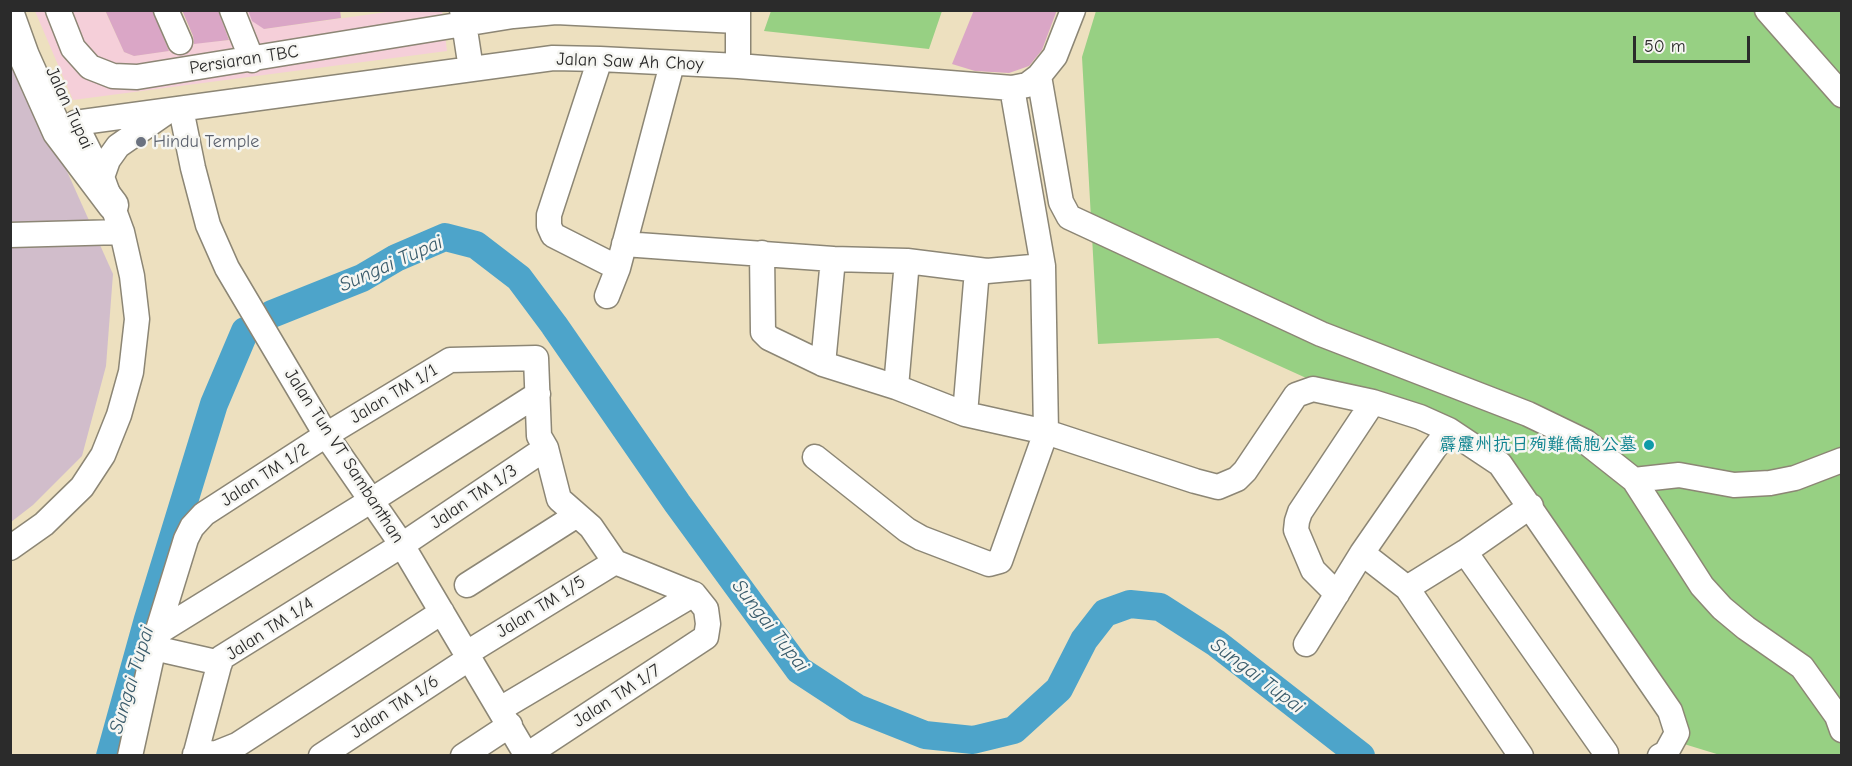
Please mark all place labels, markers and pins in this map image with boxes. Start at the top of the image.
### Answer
place label: Hindu Temple [153,131,259,153]
marker: Hindu Temple [134,135,148,149]
place label: 霹靂州抗日殉難僑胞公墓 [1439,434,1637,456]
marker: 霹靂州抗日殉難僑胞公墓 [1642,438,1656,452]

